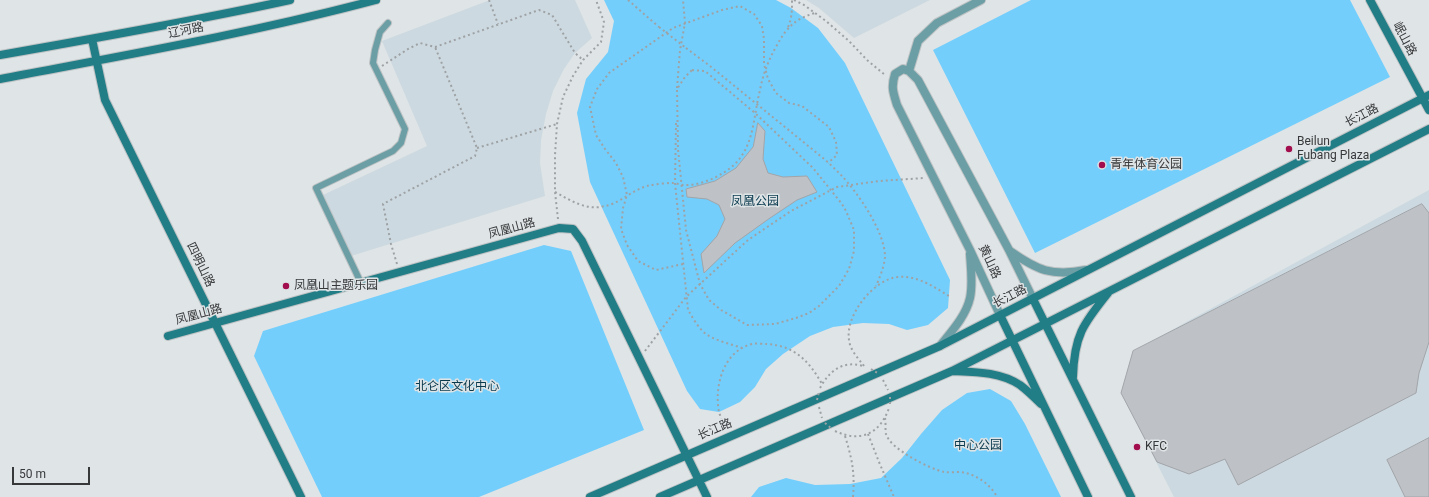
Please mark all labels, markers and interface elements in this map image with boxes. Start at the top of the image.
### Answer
street label: 辽河路 [167,20,205,42]
street label: 岷山路 [1389,20,1419,58]
street label: 长江路 [1343,101,1381,131]
place label: Beilun Fubang Plaza [1297,135,1369,163]
marker: Beilun Fubang Plaza [1284,144,1294,154]
place label: 青年体育公园 [1110,158,1182,172]
marker: 青年体育公园 [1097,160,1107,170]
park label: 凤凰公园 [731,195,779,209]
street label: 凤凰山路 [487,216,537,242]
street label: 四明山路 [183,240,217,290]
street label: 黄山路 [975,243,1003,281]
place label: 凤凰山主题乐园 [294,279,378,293]
marker: 凤凰山主题乐园 [281,281,291,291]
street label: 长江路 [991,282,1029,312]
street label: 凤凰山路 [174,302,224,328]
park label: 北仑区文化中心 [415,380,499,394]
street label: 长江路 [696,416,734,444]
park label: 中心公园 [954,439,1002,453]
place label: KFC [1145,440,1167,454]
marker: KFC [1132,442,1142,452]
scale bar [14,459,92,485]
text: 50 m [19,467,46,481]

